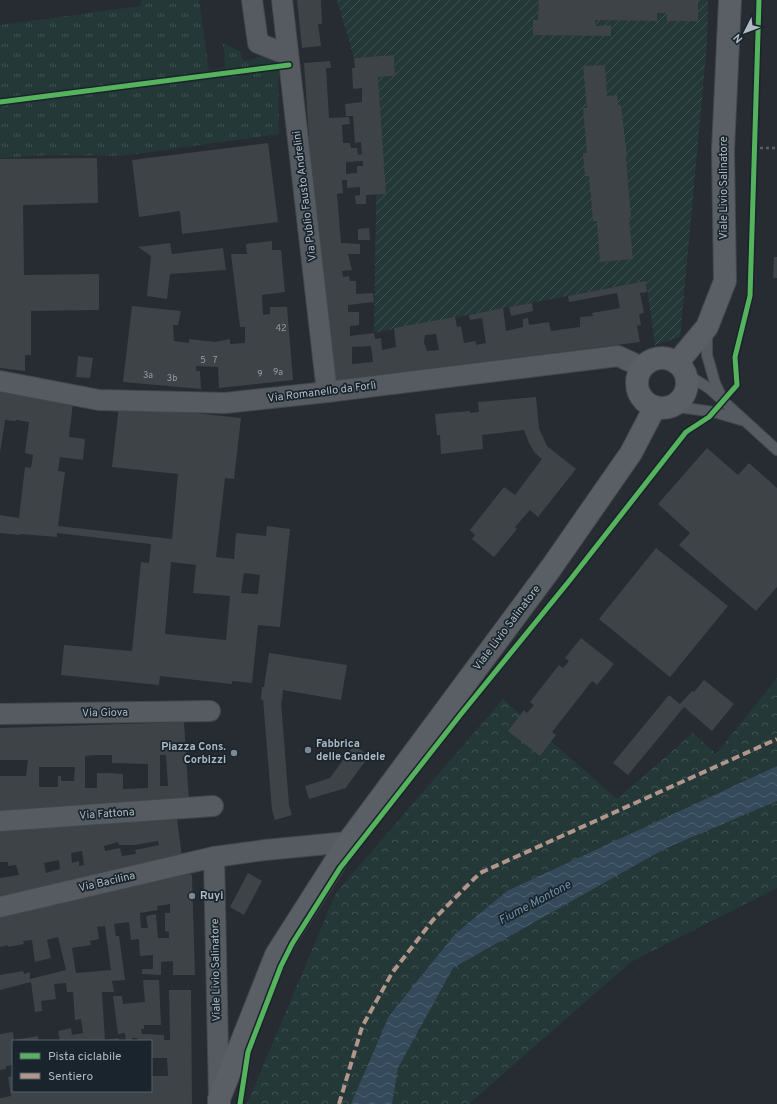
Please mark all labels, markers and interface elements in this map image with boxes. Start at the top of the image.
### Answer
north arrow [725,12,765,52]
text: N [730,30,746,46]
street label: Via Publio Fausto Andrelini [290,130,320,262]
street label: Viale Livio Salinatore [717,136,731,240]
house number: 42 [275,323,287,334]
house number: 5 [200,355,206,366]
house number: 7 [213,355,218,366]
house number: 9a [273,367,283,378]
house number: 9 [257,369,263,380]
house number: 3a [143,370,153,381]
house number: 3b [167,373,177,384]
street label: Via Romanello da Forlì [267,378,377,406]
street label: Viale Livio Salinatore [470,583,544,673]
street label: Via Giova [82,706,128,720]
place label: Fabbrica delle Candele [316,737,385,764]
place label: Piazza Cons. Corbizzi [161,740,226,767]
marker: Fabbrica delle Candele [303,745,313,755]
marker: Piazza Cons. Corbizzi [229,748,239,758]
street label: Via Fattona [79,805,135,823]
street label: Via Bacilina [77,869,137,895]
water label: Fiume Montone [496,877,575,929]
place label: Ruyi [200,889,223,903]
marker: Ruyi [187,891,197,901]
street label: Viale Livio Salinatore [208,918,224,1022]
legend [12,1040,152,1092]
text: Pista ciclabile [48,1049,122,1065]
text: Sentiero [48,1069,93,1085]

